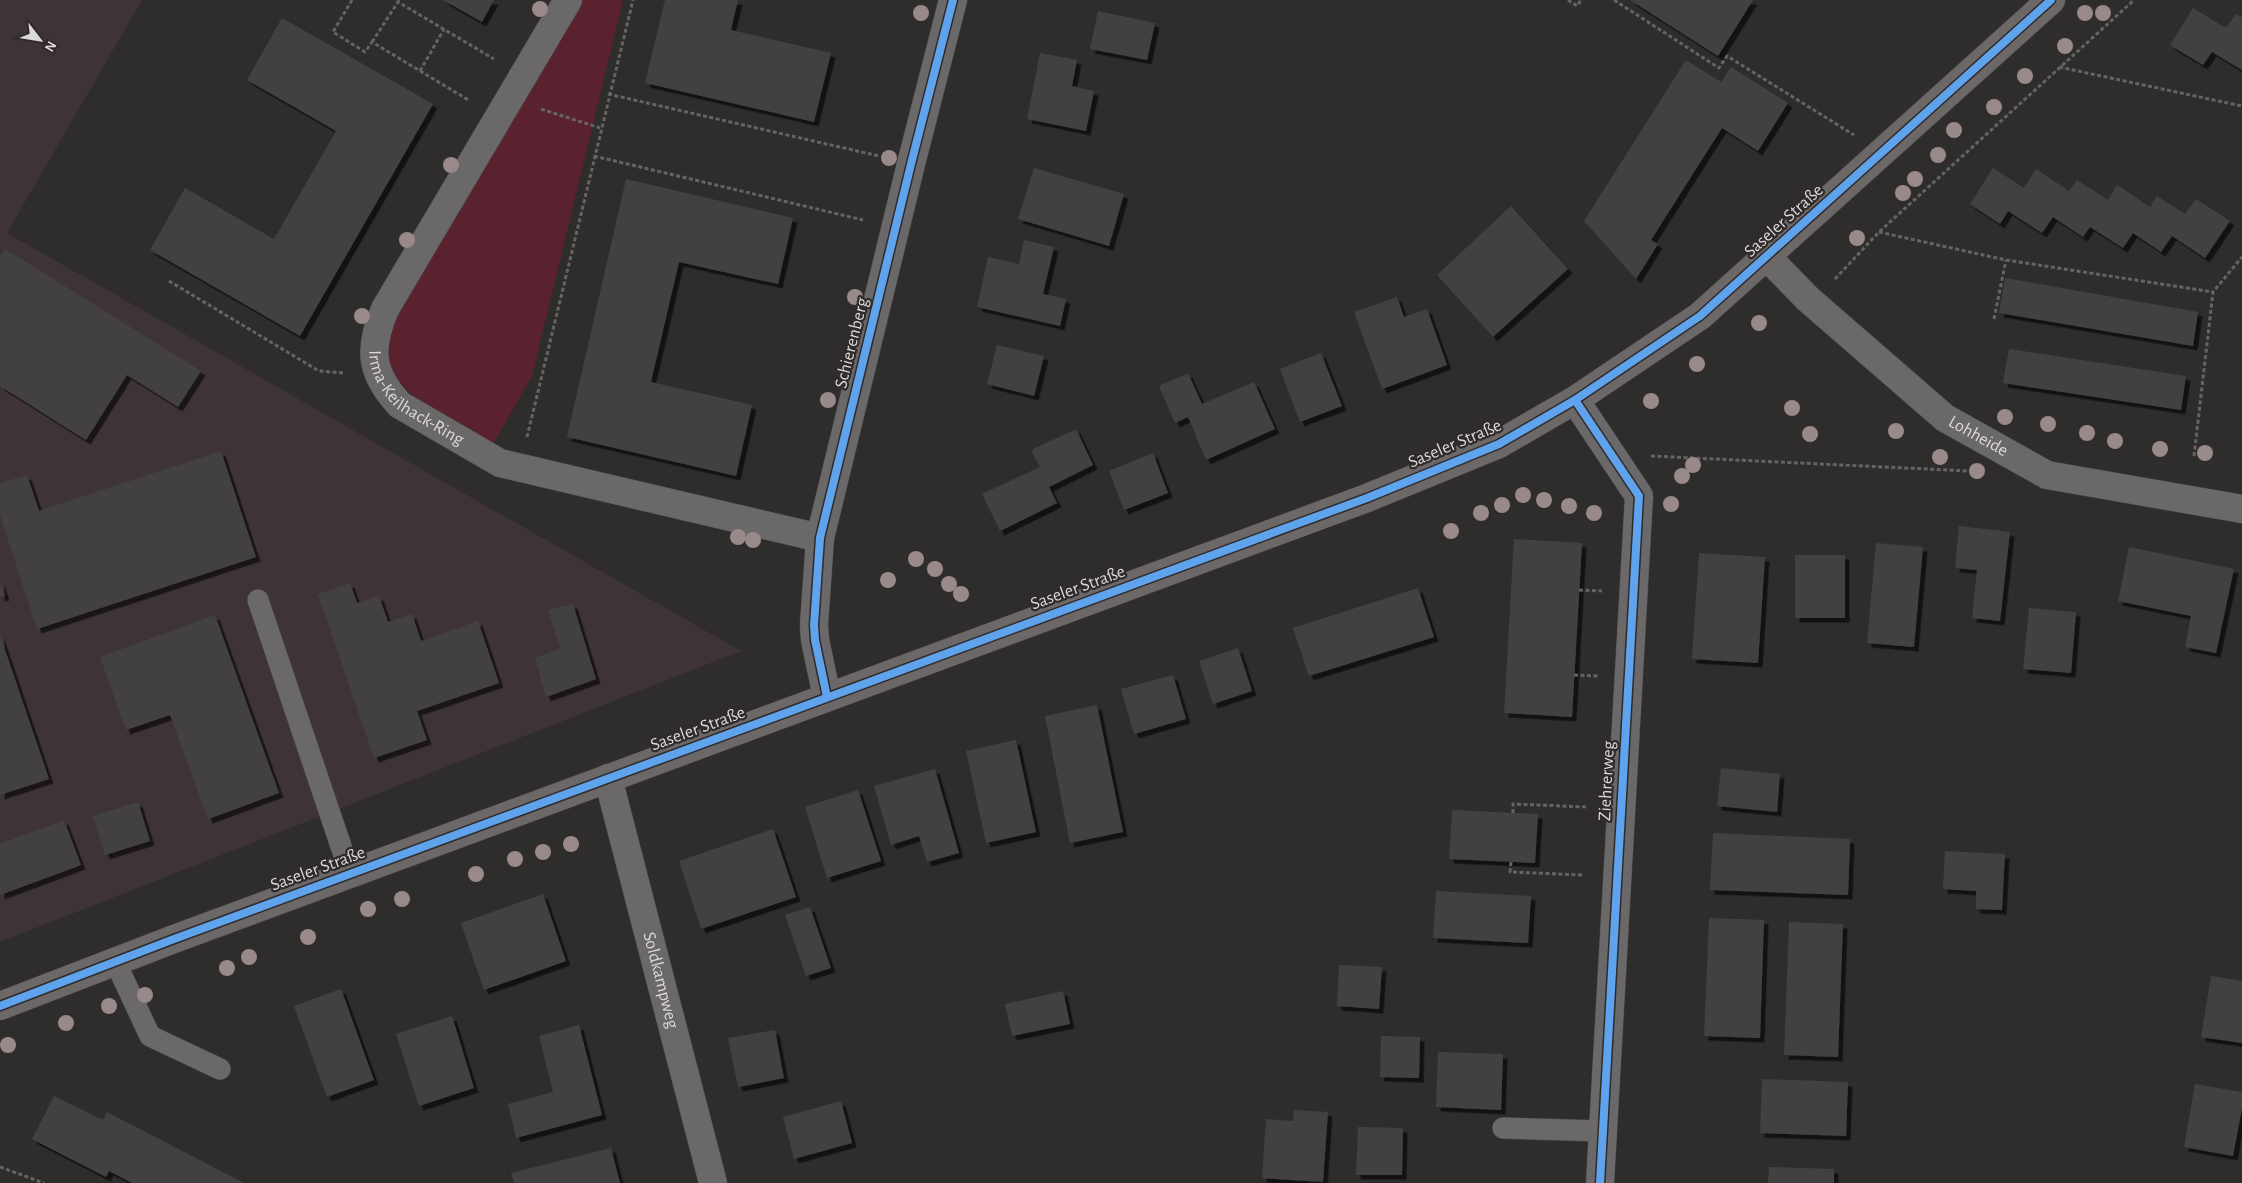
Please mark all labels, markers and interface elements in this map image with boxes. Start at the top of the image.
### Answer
north arrow [15,15,65,65]
text: N [42,38,59,54]
street label: Saseler Straße [1741,181,1827,261]
street label: Schierenberg [832,296,872,390]
street label: Irma-Keilhack-Ring [365,350,467,449]
street label: Lohheide [1945,413,2011,460]
street label: Saseler Straße [1406,416,1504,472]
street label: Saseler Straße [1028,563,1128,613]
street label: Saseler Straße [648,704,748,754]
street label: Ziehrerweg [1596,740,1618,822]
street label: Saseler Straße [268,844,368,894]
street label: Soldkampweg [639,930,682,1031]

